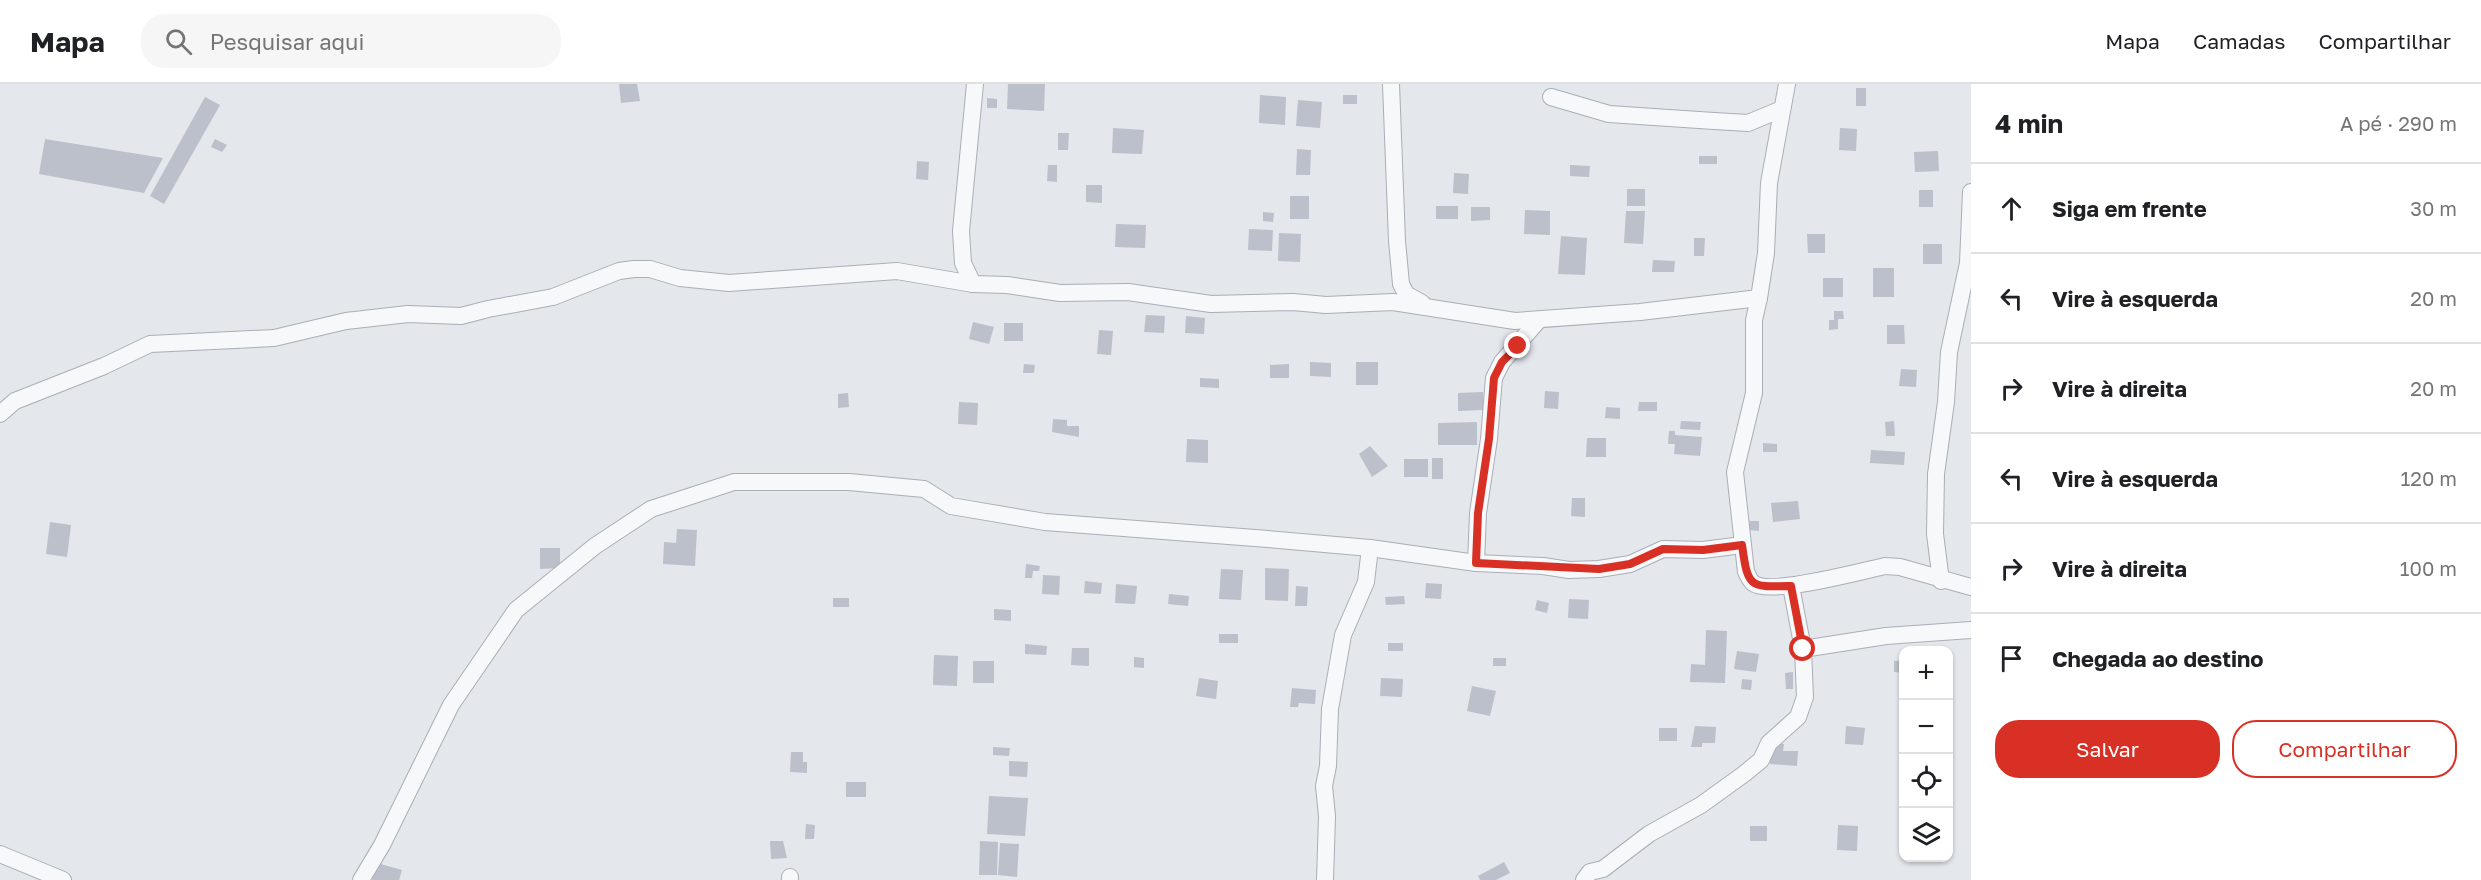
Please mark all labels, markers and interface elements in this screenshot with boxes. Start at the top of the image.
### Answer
search box [141,14,561,68]
text: Mapa [30,25,105,58]
icon: search [162,25,195,58]
text: Pesquisar aqui [210,28,364,55]
text: Mapa [2105,28,2160,54]
text: Camadas [2193,28,2285,54]
text: Compartilhar [2318,28,2451,54]
text: 4 min [1995,108,2063,139]
text: A pé · 290 m [2340,111,2457,135]
icon: ahead [1995,192,2028,225]
text: Siga em frente [2052,195,2207,222]
text: 30 m [2410,196,2457,220]
icon: left [1995,282,2028,315]
text: Vire à esquerda [2052,285,2218,312]
text: 20 m [2410,286,2457,310]
route end [1504,332,1530,358]
icon: right [1995,372,2028,405]
text: Vire à direita [2052,375,2187,402]
text: 20 m [2410,376,2457,400]
icon: left [1995,462,2028,495]
text: Vire à esquerda [2052,465,2218,492]
text: 120 m [2401,466,2457,490]
icon: right [1995,552,2028,585]
text: Vire à direita [2052,555,2187,582]
text: 100 m [2400,556,2457,580]
route start [1789,635,1815,661]
icon: arrive [1995,642,2028,675]
text: Chegada ao destino [2052,645,2264,672]
map controls [1899,646,1953,862]
button: + [1899,646,1953,700]
button: − [1899,700,1953,754]
button: Salvar [1995,720,2220,778]
button: Compartilhar [2232,720,2457,778]
button: locate [1899,754,1953,808]
button: layers [1899,808,1953,862]

